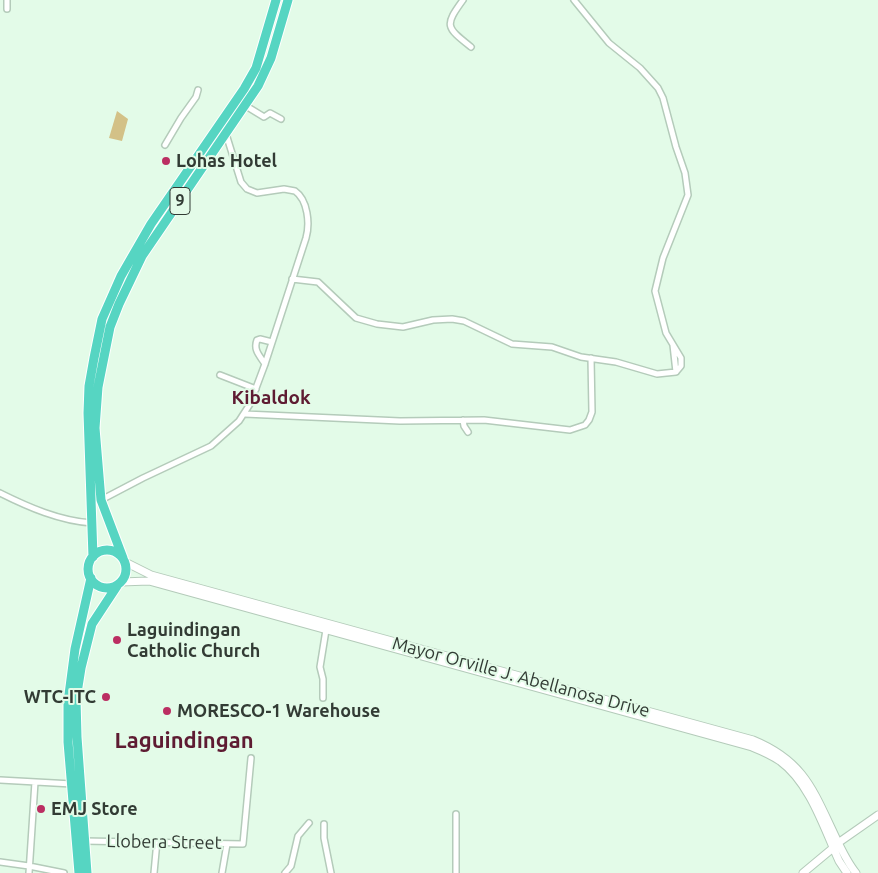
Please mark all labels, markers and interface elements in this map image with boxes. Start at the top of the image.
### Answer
place label: Lohas Hotel [176,150,277,172]
marker: Lohas Hotel [160,155,172,167]
road number: 9 [170,188,190,215]
district label: Kibaldok [231,387,311,409]
place label: Laguindingan Catholic Church [127,619,260,662]
street label: Mayor Orville J. Abellanosa Drive [390,632,652,722]
marker: Laguindingan Catholic Church [111,634,123,646]
place label: WTC-ITC [24,686,96,708]
marker: WTC-ITC [100,691,112,703]
place label: MORESCO-1 Warehouse [177,700,380,722]
marker: MORESCO-1 Warehouse [161,705,173,717]
district label: Laguindingan [114,728,254,754]
place label: EMJ Store [51,798,138,820]
marker: EMJ Store [35,803,47,815]
street label: Llobera Street [106,830,222,854]

